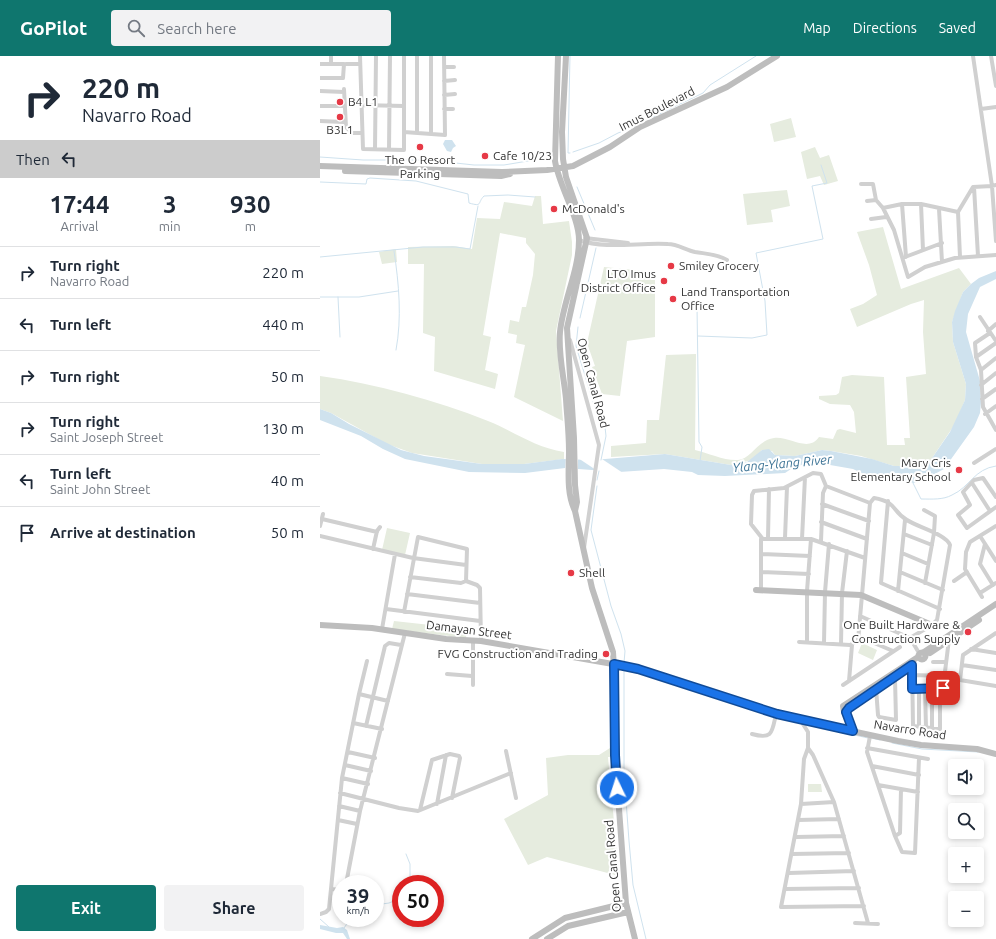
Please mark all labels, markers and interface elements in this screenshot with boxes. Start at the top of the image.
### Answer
search box [111,10,391,46]
text: GoPilot [20,17,87,39]
icon: search [125,17,147,39]
text: Search here [157,20,237,37]
text: Map [803,20,831,36]
text: Directions [853,20,917,36]
text: Saved [939,20,976,36]
icon: right [16,72,68,124]
text: 220 m [82,72,160,103]
street label: Imus Boulevard [617,84,697,133]
place label: B4 L1 [348,95,378,108]
marker: B4 L1 [335,97,345,107]
text: Navarro Road [82,105,192,125]
marker: B3L1 [335,112,345,122]
place label: B3L1 [326,123,354,136]
marker: The O Resort Parking [415,142,425,152]
icon: left [58,148,80,170]
place label: Cafe 10/23 [493,149,552,162]
text: Then [16,151,50,168]
marker: Cafe 10/23 [480,151,490,161]
place label: The O Resort Parking [385,153,456,180]
text: 17:44 [49,191,109,218]
text: 3 [163,191,176,218]
text: 930 [230,191,271,218]
place label: McDonald's [562,202,625,215]
marker: McDonald's [549,204,559,214]
text: Arrival [60,219,98,233]
text: min [159,219,181,233]
text: m [245,219,256,233]
text: Turn right [50,257,120,274]
place label: Smiley Grocery [679,259,759,272]
marker: Smiley Grocery [666,261,676,271]
icon: right [16,262,38,284]
text: 220 m [262,264,304,281]
place label: LTO Imus District Office [581,267,656,294]
text: Navarro Road [50,274,129,288]
marker: LTO Imus District Office [659,276,669,286]
place label: Land Transportation Office [681,285,790,312]
marker: Land Transportation Office [668,294,678,304]
icon: left [16,314,38,336]
text: Turn left [50,316,111,333]
text: 440 m [262,316,304,333]
street label: Open Canal Road [575,336,612,429]
icon: right [16,366,38,388]
text: Turn right [50,368,120,385]
text: 50 m [271,368,304,385]
text: Turn right [50,413,120,430]
icon: right [16,418,38,440]
text: 130 m [262,420,304,437]
text: Saint Joseph Street [50,430,163,444]
water label: Ylang-Ylang River [732,452,833,474]
place label: Mary Cris Elementary School [851,456,951,483]
text: Turn left [50,465,111,482]
marker: Mary Cris Elementary School [954,465,964,475]
icon: left [16,470,38,492]
text: 40 m [271,472,304,489]
text: Saint John Street [50,482,150,496]
icon: arrive [16,522,38,544]
text: Arrive at destination [50,524,196,541]
text: 50 m [271,524,304,541]
place label: Shell [579,566,605,579]
marker: Shell [566,568,576,578]
street label: Damayan Street [425,618,513,641]
place label: One Built Hardware & Construction Supply [843,618,960,645]
marker: One Built Hardware & Construction Supply [963,627,973,637]
place label: FVG Construction and Trading [437,647,598,660]
marker: FVG Construction and Trading [601,649,611,659]
pin [926,671,960,705]
icon: arrive [932,677,954,699]
street label: Navarro Road [873,717,947,742]
map controls [948,759,984,927]
button: sound [948,759,984,795]
position arrow [596,767,638,809]
button: search [948,803,984,839]
street label: Open Canal Road [602,819,623,913]
button: + [948,847,984,883]
speed limit sign: 50 [392,875,444,927]
text: 39 [347,884,369,907]
button: Exit [16,885,156,931]
button: Share [164,885,304,931]
button: − [948,891,984,927]
text: km/h [346,905,370,916]

